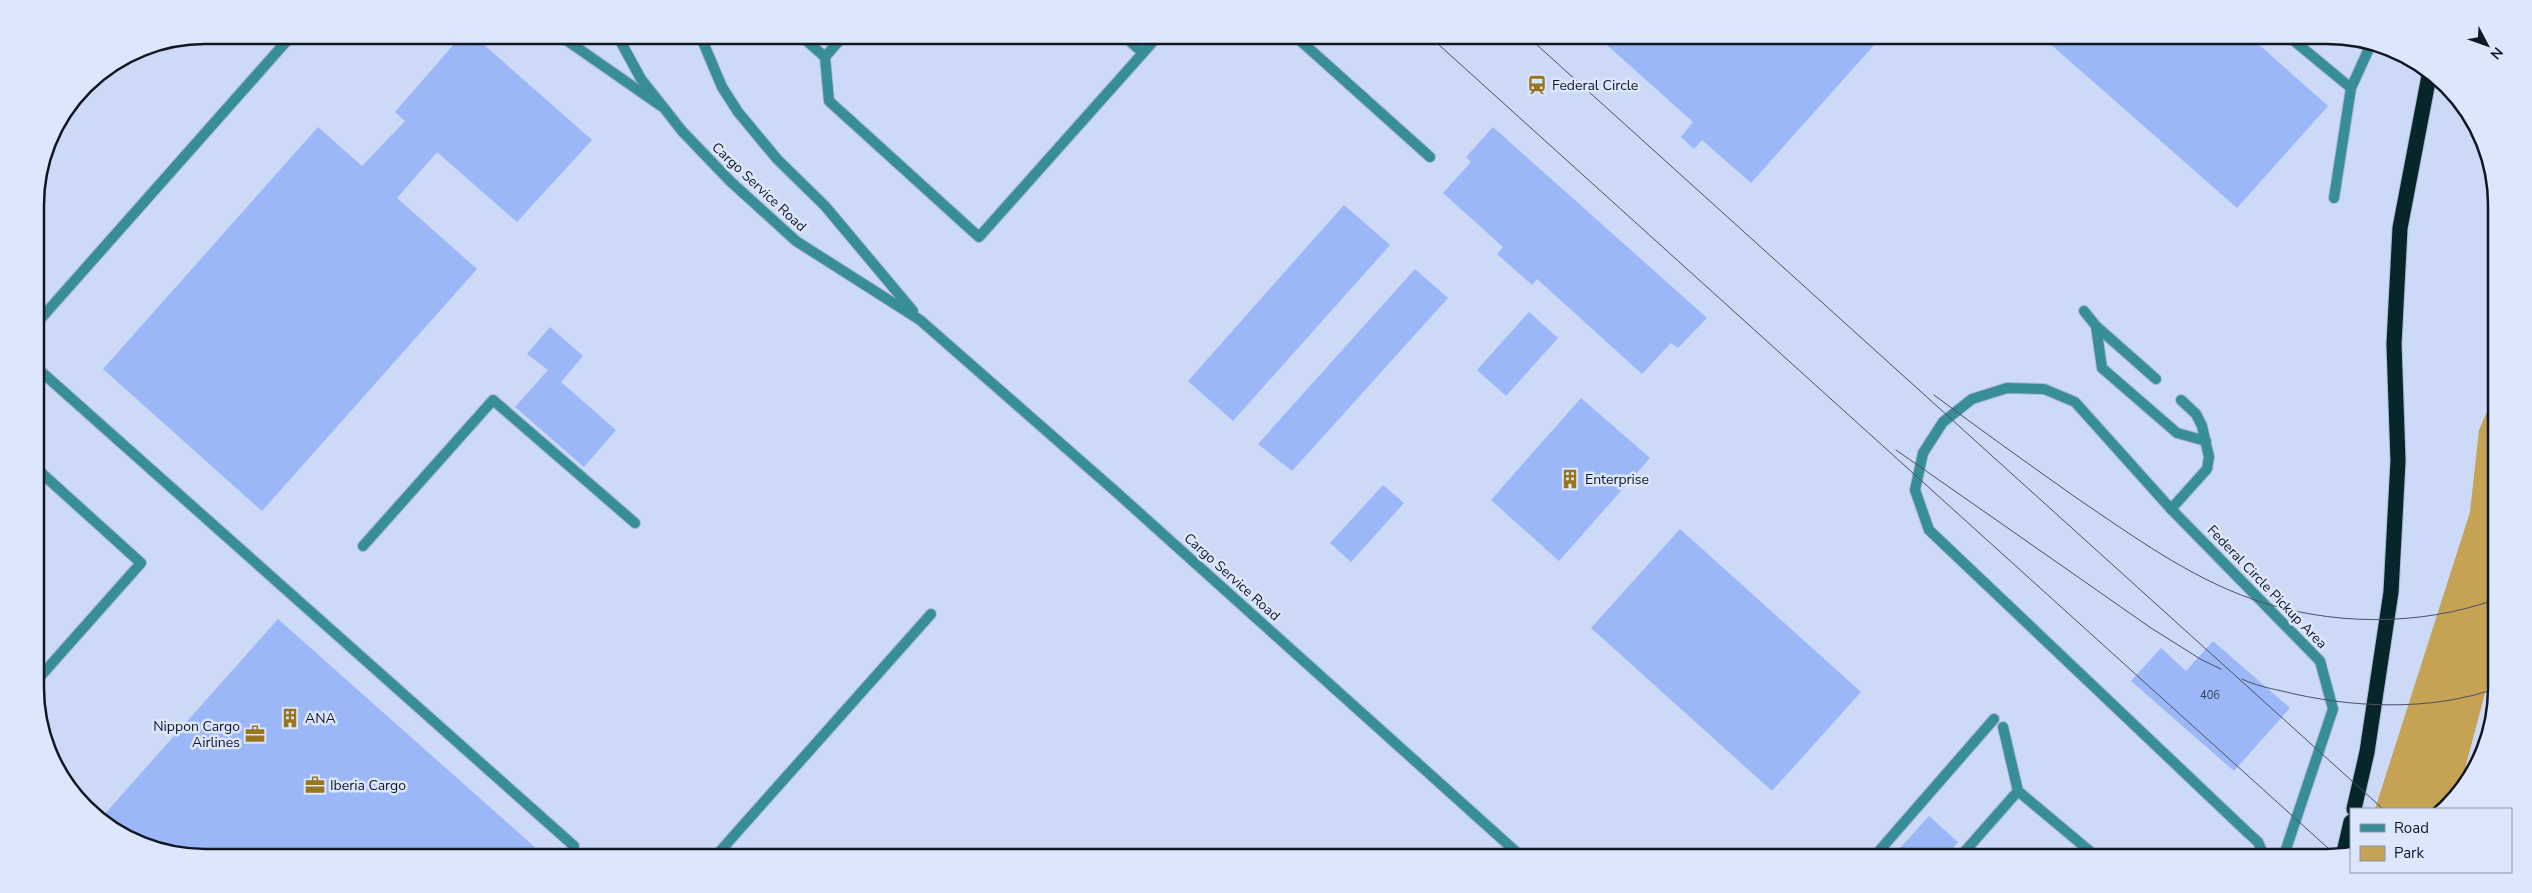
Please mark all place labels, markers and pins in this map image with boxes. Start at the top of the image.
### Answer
station icon: Federal Circle [1526,74,1548,96]
place label: Federal Circle [1552,76,1638,95]
building icon: Enterprise [1559,468,1581,490]
place label: Enterprise [1585,470,1649,489]
building icon: ANA [279,707,301,729]
place label: ANA [305,709,336,728]
place label: Nippon Cargo Airlines [153,717,240,752]
office icon: Nippon Cargo Airlines [244,723,266,745]
office icon: Iberia Cargo [304,774,326,796]
place label: Iberia Cargo [330,776,406,795]

